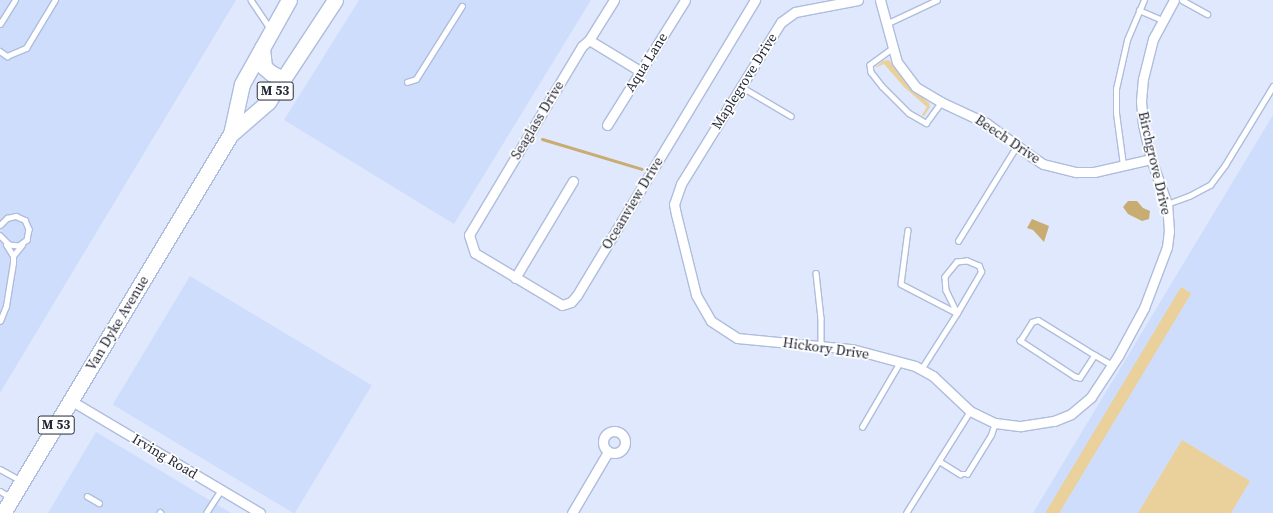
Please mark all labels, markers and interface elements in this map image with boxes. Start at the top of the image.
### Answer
street label: Aqua Lane [621,29,671,95]
street label: Maplegrove Drive [708,30,780,132]
street label: Seaglass Drive [507,78,567,162]
road number: M 53 [256,80,294,102]
street label: Birchgrove Drive [1135,110,1175,216]
street label: Beech Drive [972,111,1044,167]
street label: Oceanview Drive [598,154,666,252]
street label: Van Dyke Avenue [82,273,152,373]
street label: Hickory Drive [782,334,870,362]
road number: M 53 [37,414,75,436]
street label: Irving Road [129,430,201,482]

